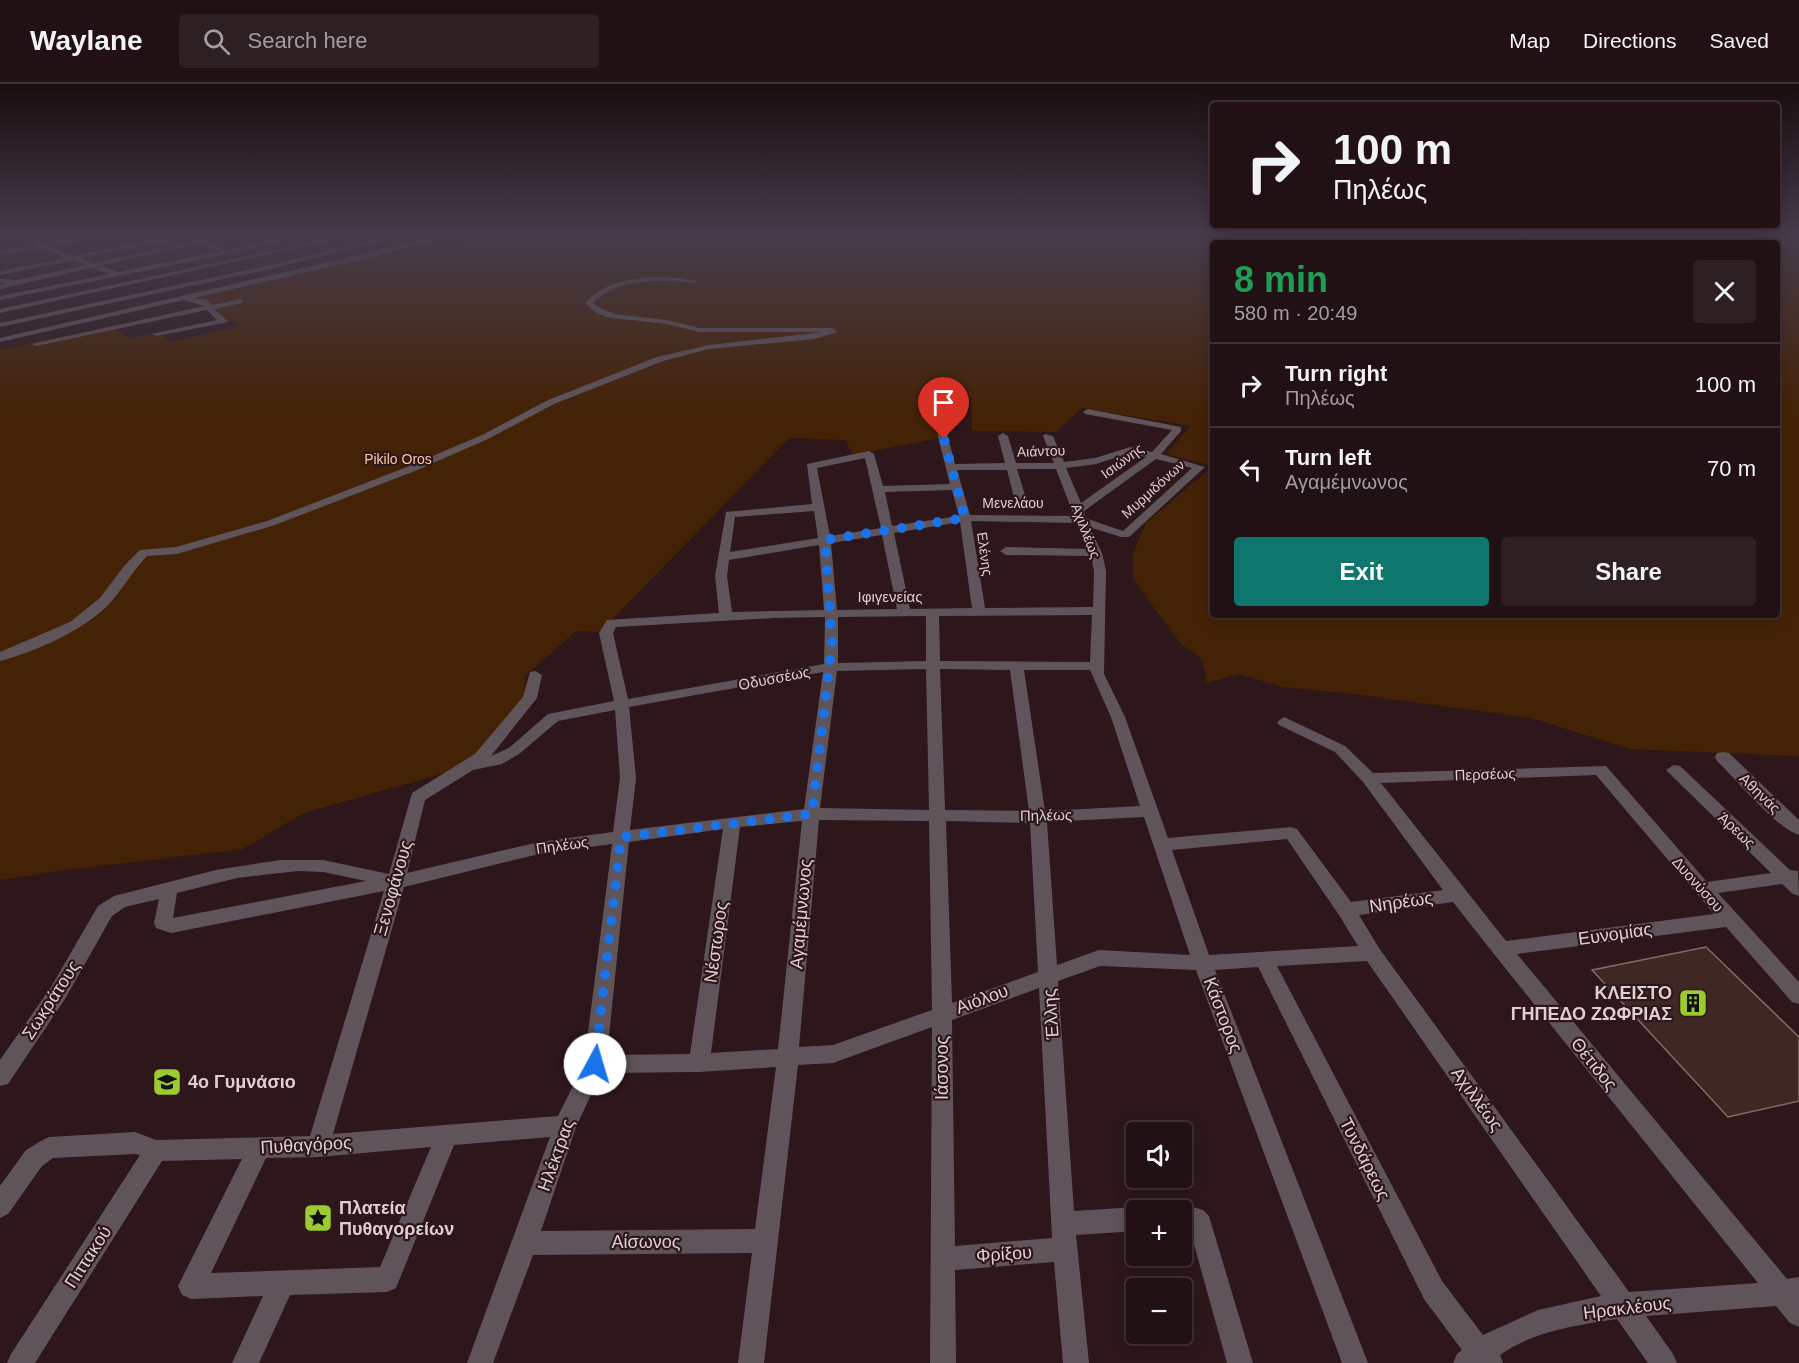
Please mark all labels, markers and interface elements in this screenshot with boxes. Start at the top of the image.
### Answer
search box [179,14,599,68]
text: Waylane [30,25,143,56]
icon: search [200,25,233,58]
text: Search here [248,28,367,53]
text: Map [1509,29,1550,52]
text: Directions [1583,29,1676,52]
text: Saved [1709,29,1769,52]
icon: right [1234,126,1312,204]
text: 100 m [1333,126,1452,173]
text: Πηλέως [1333,175,1427,205]
text: 8 min [1234,259,1328,300]
button: close [1693,260,1756,323]
text: 580 m · 20:49 [1234,302,1357,324]
text: Turn right [1285,361,1387,386]
icon: right [1234,369,1267,402]
text: 100 m [1695,372,1756,397]
pin [918,377,969,439]
icon: arrive [927,386,960,419]
text: Πηλέως [1285,387,1355,409]
street label: Ισιώνης [1098,440,1146,482]
street label: Αιάντου [1017,442,1065,460]
text: Turn left [1285,445,1371,470]
park label: Pikilo Oros [364,451,432,467]
icon: left [1234,453,1267,486]
text: 70 m [1707,456,1756,481]
street label: Μυρμιδόνων [1118,457,1188,521]
text: Αγαμέμνωνος [1285,471,1408,493]
street label: Μενελάου [982,495,1044,511]
street label: Αχιλλέως [1068,501,1104,561]
street label: Ελένης [974,531,996,577]
button: Exit [1234,537,1489,606]
button: Share [1501,537,1756,606]
street label: Ιφιγενείας [858,588,922,605]
street label: Οδυσσέως [737,663,811,693]
street label: Περσέως [1454,764,1516,784]
street label: Αθηνάς [1736,769,1784,817]
street label: Πηλέως [1020,806,1072,824]
street label: Άρεως [1715,809,1759,851]
street label: Πηλέως [535,833,589,857]
street label: Ξενοφάνους [370,838,416,938]
street label: Δυονύσου [1669,853,1727,915]
street label: Αγαμέμνωνος [786,858,816,970]
street label: Νηρέως [1368,888,1434,916]
street label: Νέστωρος [700,900,732,984]
street label: Ευνομίας [1577,919,1654,949]
street label: Σωκράτους [18,956,84,1043]
street label: Κάστορος [1199,974,1247,1056]
street label: Αιόλου [953,980,1011,1018]
place label: ΚΛΕΙΣΤΟ ΓΗΠΕΔΟ ΖΩΦΡΙΑΣ [1511,983,1672,1024]
building icon: ΚΛΕΙΣΤΟ ΓΗΠΕΔΟ ΖΩΦΡΙΑΣ [1677,987,1709,1019]
street label: Έλλης [1039,988,1063,1041]
position arrow [563,1032,627,1096]
street label: Θέτιδος [1567,1034,1621,1095]
street label: Ιάσονος [932,1036,952,1100]
street label: Αχιλλέως [1447,1063,1507,1135]
school or university icon: 4ο Γυμνάσιο [151,1066,183,1098]
place label: 4ο Γυμνάσιο [188,1072,296,1092]
street label: Τυνδάρεως [1336,1114,1394,1204]
street label: Ηλέκτρας [534,1116,578,1194]
map controls [1126,1122,1192,1344]
button: sound [1126,1122,1192,1188]
street label: Πυθαγόρος [260,1133,352,1157]
place label: Πλατεία Πυθαγορείων [339,1198,454,1239]
button: + [1126,1200,1192,1266]
place icon: Πλατεία Πυθαγορείων [302,1202,334,1234]
street label: Πιττακού [61,1222,115,1292]
street label: Αίσωνος [612,1232,681,1252]
street label: Φρίξου [975,1242,1033,1266]
button: − [1126,1278,1192,1344]
street label: Ηρακλέους [1582,1293,1672,1323]

